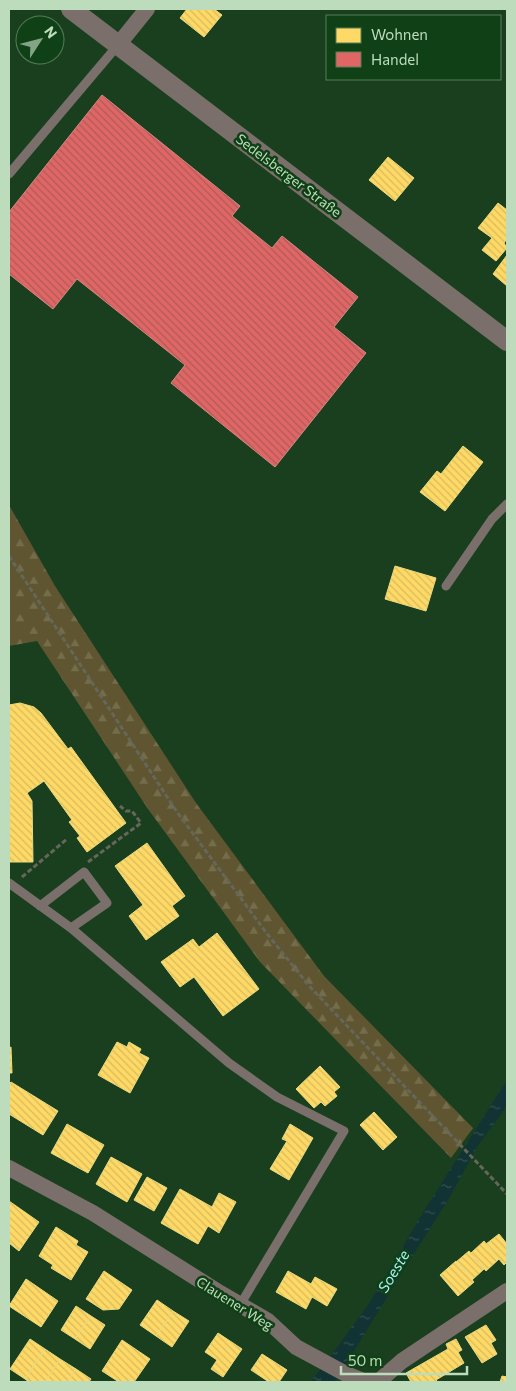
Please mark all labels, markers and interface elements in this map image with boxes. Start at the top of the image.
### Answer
north arrow [15,15,65,65]
legend [326,15,501,80]
text: N [41,23,61,41]
text: Wohnen [371,25,428,43]
text: Handel [371,50,419,68]
street label: Sedelsberger Straße [233,130,345,220]
water label: Soeste [373,1246,413,1296]
street label: Clauener Weg [193,1273,277,1334]
scale bar [341,1344,467,1376]
text: 50 m [348,1351,382,1369]

